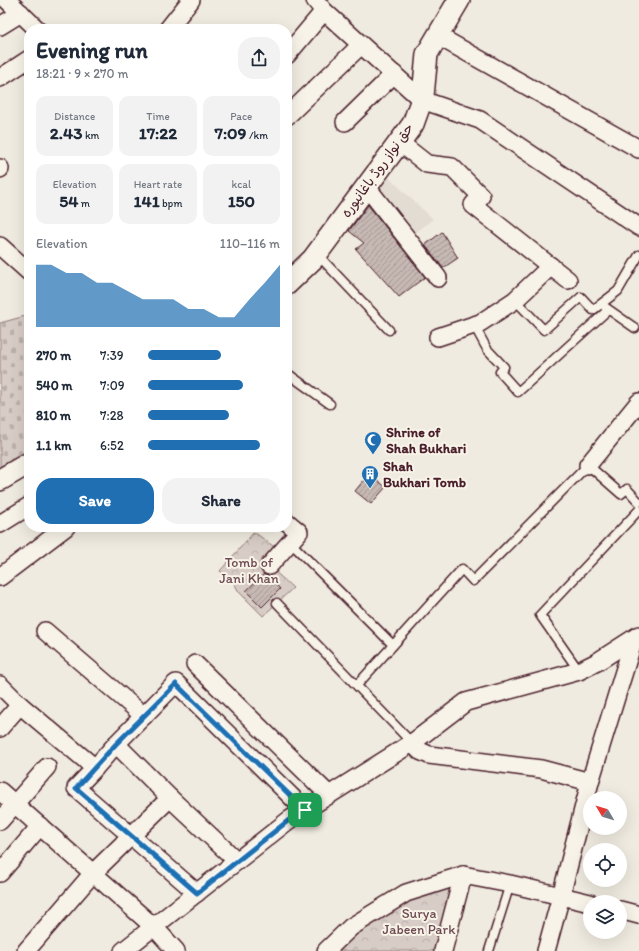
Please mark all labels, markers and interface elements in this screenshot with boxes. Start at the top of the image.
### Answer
text: Evening run [36,37,148,64]
button: share [238,37,280,79]
text: 18:21 · 9 × 270 m [36,66,128,81]
text: Distance [54,110,95,123]
text: Time [146,110,170,123]
text: Pace [230,110,252,123]
street label: حق نواز روڈ باغانپورہ [337,120,418,221]
text: 2.43 [50,123,82,143]
text: 17:22 [139,123,177,143]
text: 7:09 [215,123,246,143]
text: km [82,129,99,142]
text: /km [246,129,268,142]
text: Elevation [53,178,97,191]
text: Heart rate [134,178,182,191]
text: kcal [232,178,251,191]
text: 54 [59,191,78,211]
text: 141 [134,191,160,211]
text: 150 [228,191,255,211]
text: m [78,197,90,210]
text: bpm [160,197,182,210]
text: Elevation [36,236,88,251]
text: 110–116 m [220,236,280,251]
text: 270 m [36,348,71,363]
text: 7:39 [100,348,124,363]
text: 540 m [36,378,73,393]
text: 7:09 [100,378,124,393]
text: 810 m [36,408,71,423]
text: 7:28 [100,408,124,423]
place label: Shrine of Shah Bukhari [386,424,466,457]
mosque icon: Shrine of Shah Bukhari [363,430,383,455]
text: 1.1 km [36,438,71,453]
text: 6:52 [100,438,124,453]
place label: Shah Bukhari Tomb [383,458,466,491]
building icon: Shah Bukhari Tomb [360,464,380,489]
button: Save [36,478,154,524]
button: Share [162,478,280,524]
park label: Tomb of Jani Khan [219,554,279,587]
north arrow [583,791,627,835]
map controls [583,791,627,939]
pin [288,793,322,827]
icon: arrive [294,799,316,821]
button: locate [583,843,627,887]
button: layers [583,895,627,939]
park label: Surya Jabeen Park [383,905,456,938]

